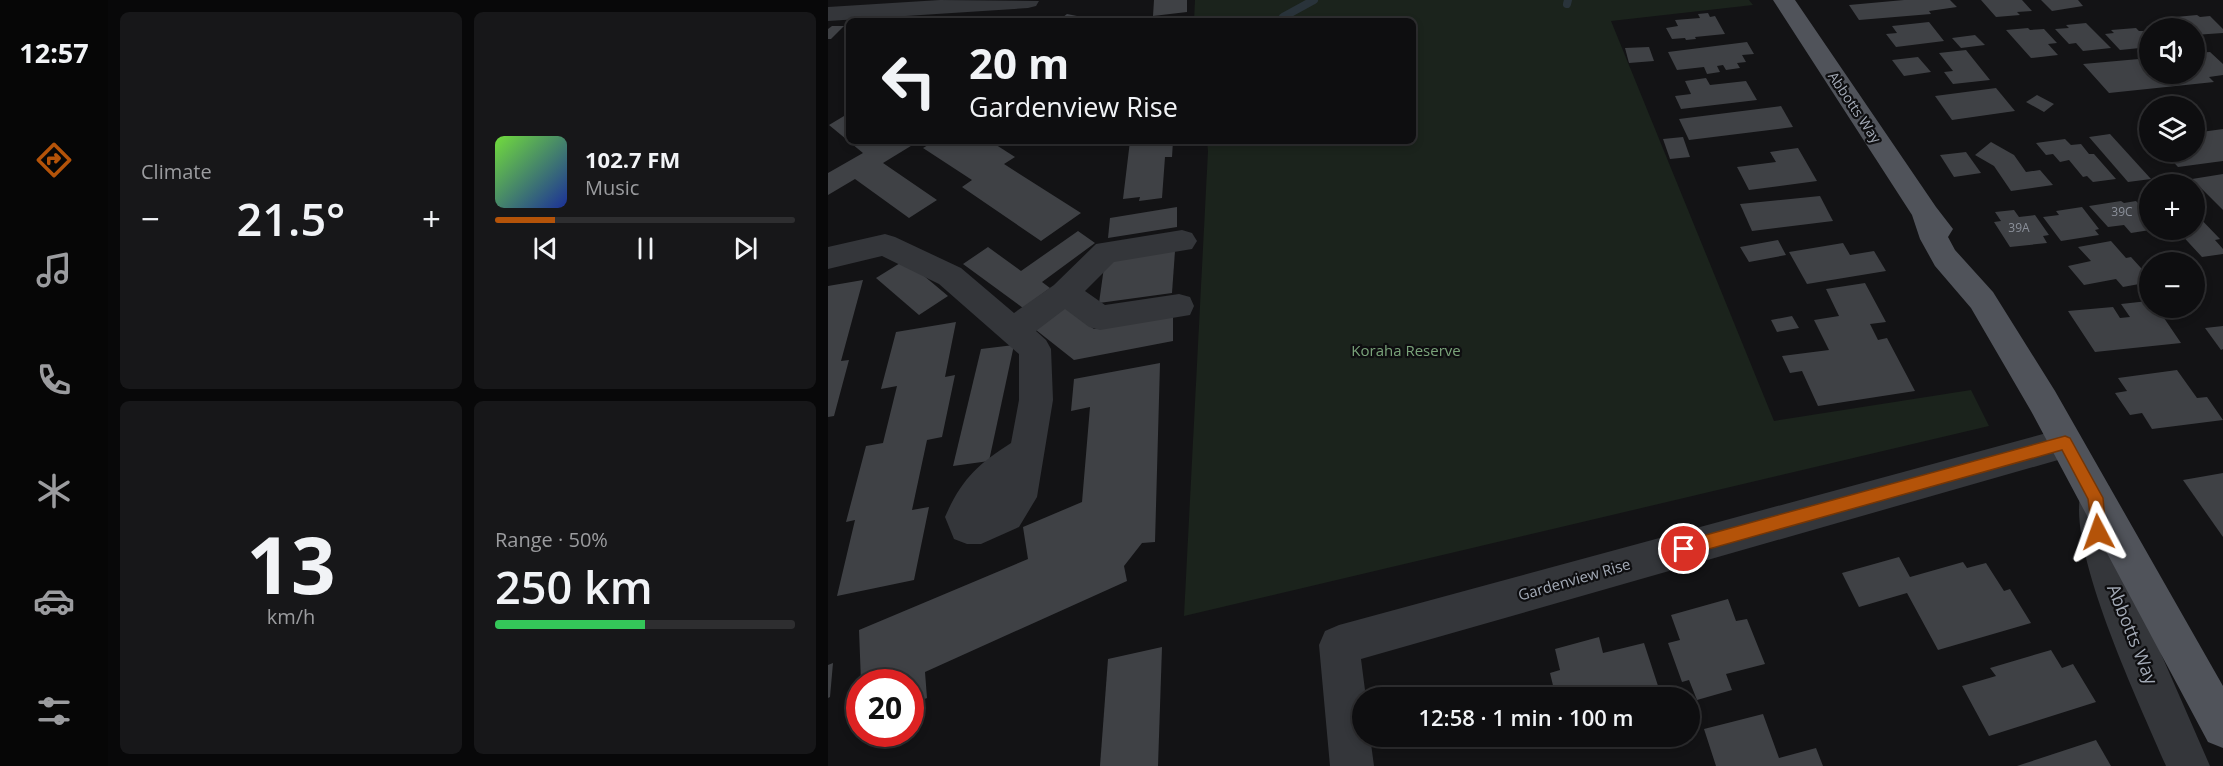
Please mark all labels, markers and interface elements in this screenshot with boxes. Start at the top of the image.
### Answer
map controls [2139,18,2205,318]
button: sound [2139,18,2205,84]
text: 12:57 [19,34,89,71]
text: 20 m [969,34,1069,91]
icon: left [870,42,948,120]
street label: Abbotts Way [1824,68,1886,147]
text: Gardenview Rise [969,88,1178,125]
button: layers [2139,96,2205,162]
icon: directions [33,139,75,181]
text: 102.7 FM [585,144,680,174]
text: Climate [141,158,212,185]
text: Music [585,174,639,201]
button: + [2139,174,2205,240]
text: 21.5° [237,188,345,249]
text: − [141,196,160,241]
text: + [422,196,441,241]
house number: 39C [2111,203,2133,220]
house number: 39A [2008,219,2030,236]
icon: previous [529,232,562,265]
icon: pause [629,232,662,265]
icon: next [729,232,762,265]
icon: music [33,249,75,291]
button: − [2139,252,2205,318]
park label: Koraha Reserve [1351,340,1461,360]
icon: phone [33,359,75,401]
icon: climate [33,470,75,512]
position arrow [2066,500,2130,564]
text: 13 [246,511,336,617]
pin [1658,523,1709,574]
text: Range · 50% [495,526,608,553]
icon: arrive [1667,532,1700,565]
street label: Gardenview Rise [1515,553,1633,605]
text: 250 km [495,556,653,617]
icon: car [33,580,75,622]
street label: Abbotts Way [2102,580,2164,689]
text: km/h [267,603,315,630]
speed limit sign: 20 [846,669,924,747]
icon: filters [33,690,75,732]
text: 12:58 · 1 min · 100 m [1418,702,1634,732]

